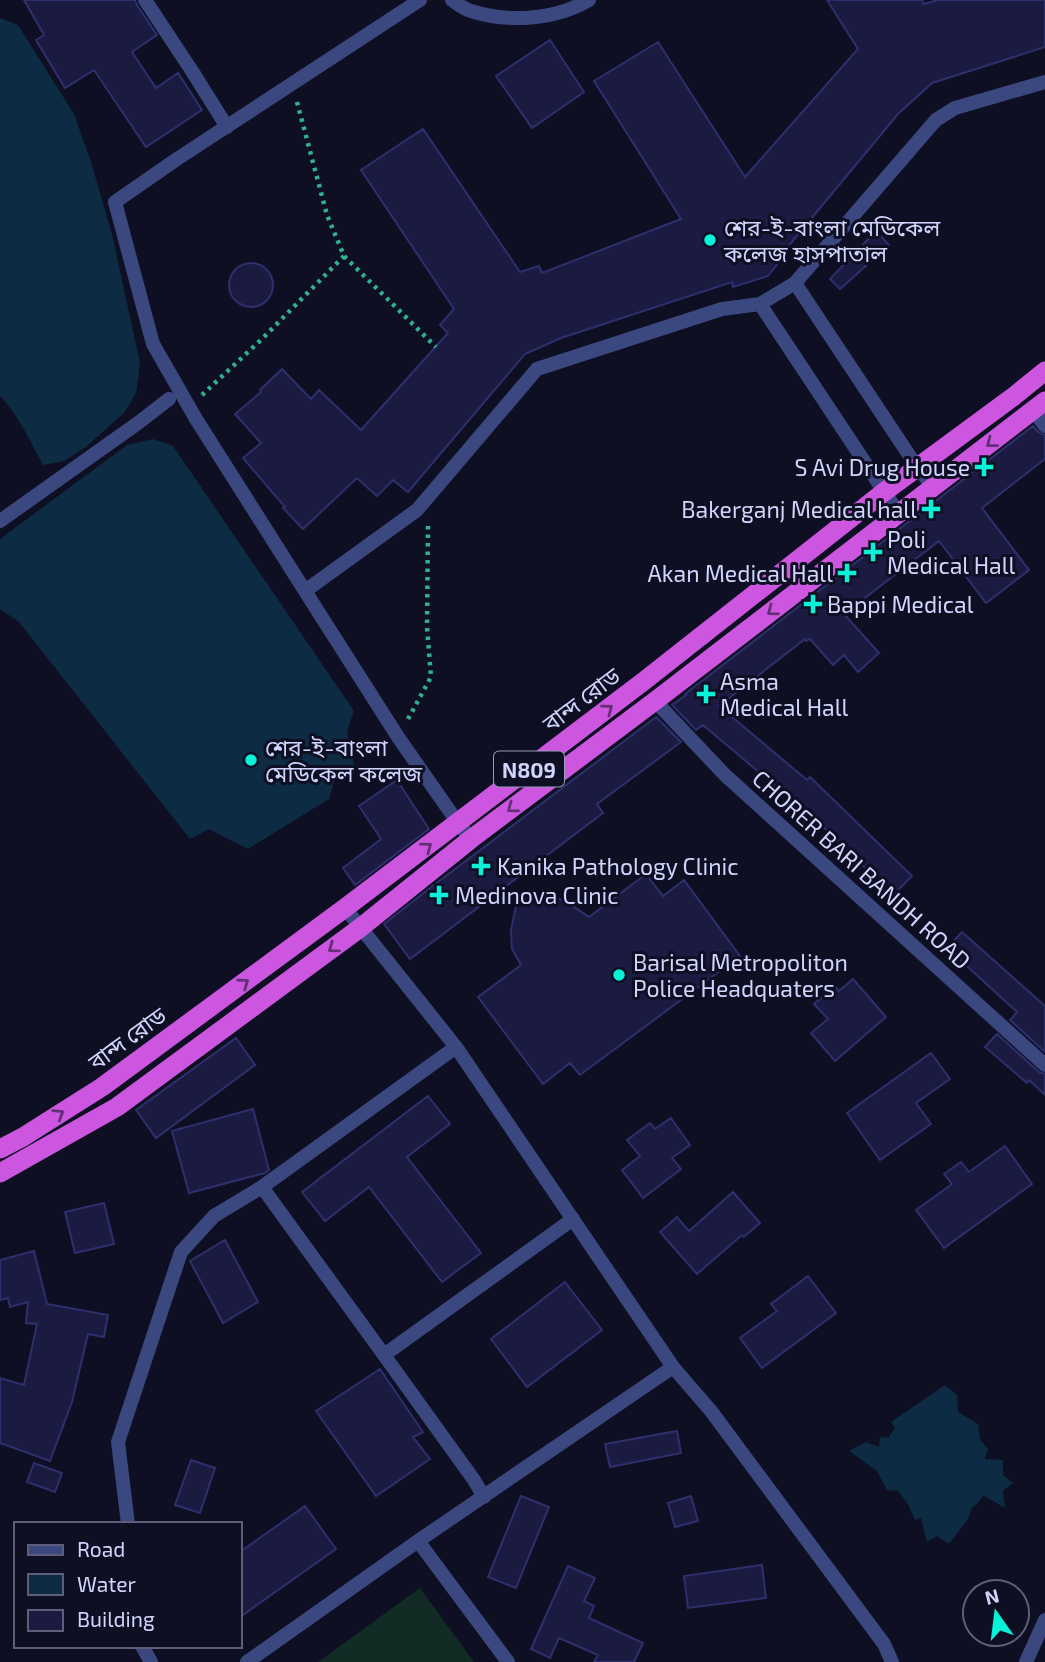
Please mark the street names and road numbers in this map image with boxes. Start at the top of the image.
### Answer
street label: বান্দ রোড [536,661,625,738]
road number: N809 [494,752,564,786]
street label: CHORER BARI BANDH ROAD [747,764,977,974]
street label: বান্দ রোড [82,1000,172,1076]

